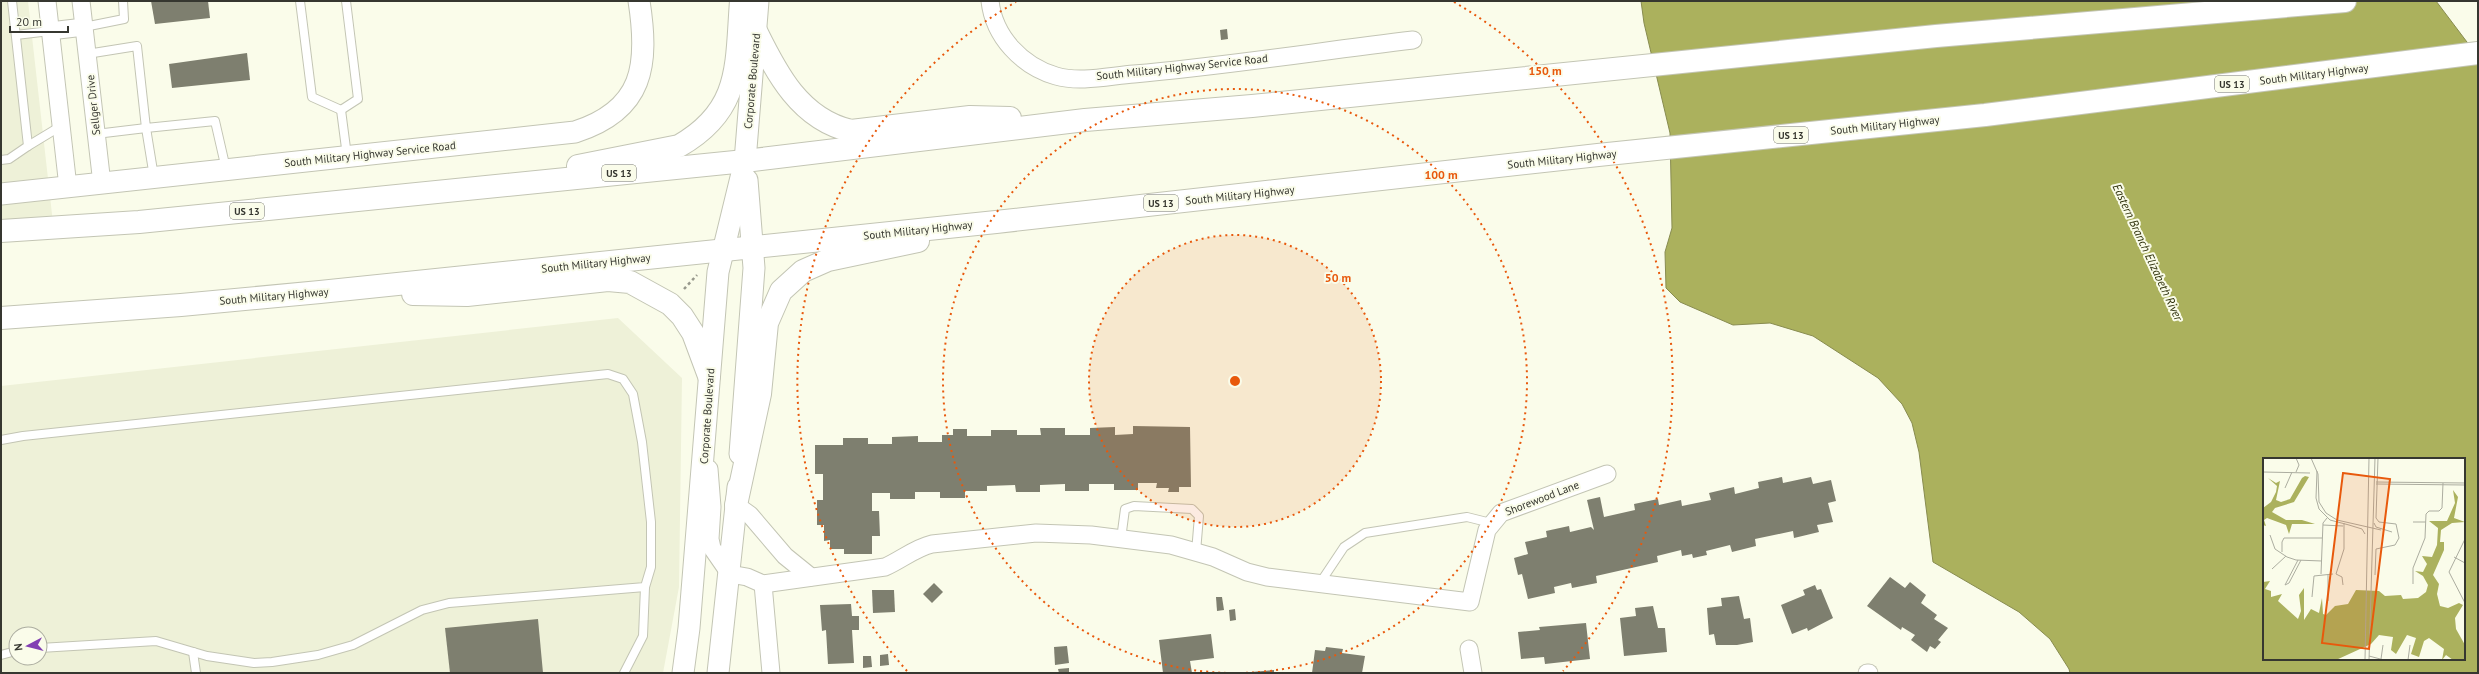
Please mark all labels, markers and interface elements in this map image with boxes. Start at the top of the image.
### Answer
scale bar [10,8,68,34]
text: 20 m [16,14,42,29]
street label: Corporate Boulevard [741,33,763,129]
street label: South Military Highway Service Road [1096,51,1268,83]
street label: South Military Highway [2259,60,2370,88]
text: 150 m [1528,63,1562,78]
street label: Sellger Drive [83,74,103,136]
road number: US 13 [2215,76,2249,92]
street label: South Military Highway [1830,112,1941,138]
road number: US 13 [1774,127,1808,143]
street label: South Military Highway Service Road [284,138,456,170]
street label: South Military Highway [1507,146,1618,172]
road number: US 13 [602,165,636,181]
text: 100 m [1424,167,1458,182]
water label: Eastern Branch Elizabeth River [2110,181,2187,324]
street label: South Military Highway [1185,182,1296,208]
road number: US 13 [1144,195,1178,211]
road number: US 13 [230,203,264,219]
street label: South Military Highway [863,217,974,243]
street label: South Military Highway [541,250,652,276]
text: 50 m [1325,270,1351,285]
street label: South Military Highway [219,284,330,308]
street label: Corporate Boulevard [697,368,717,464]
centre of rings [1228,374,1242,388]
inset map [2263,458,2465,660]
street label: Shorewood Lane [1503,477,1581,519]
north arrow [8,626,48,666]
text: N [11,643,25,652]

